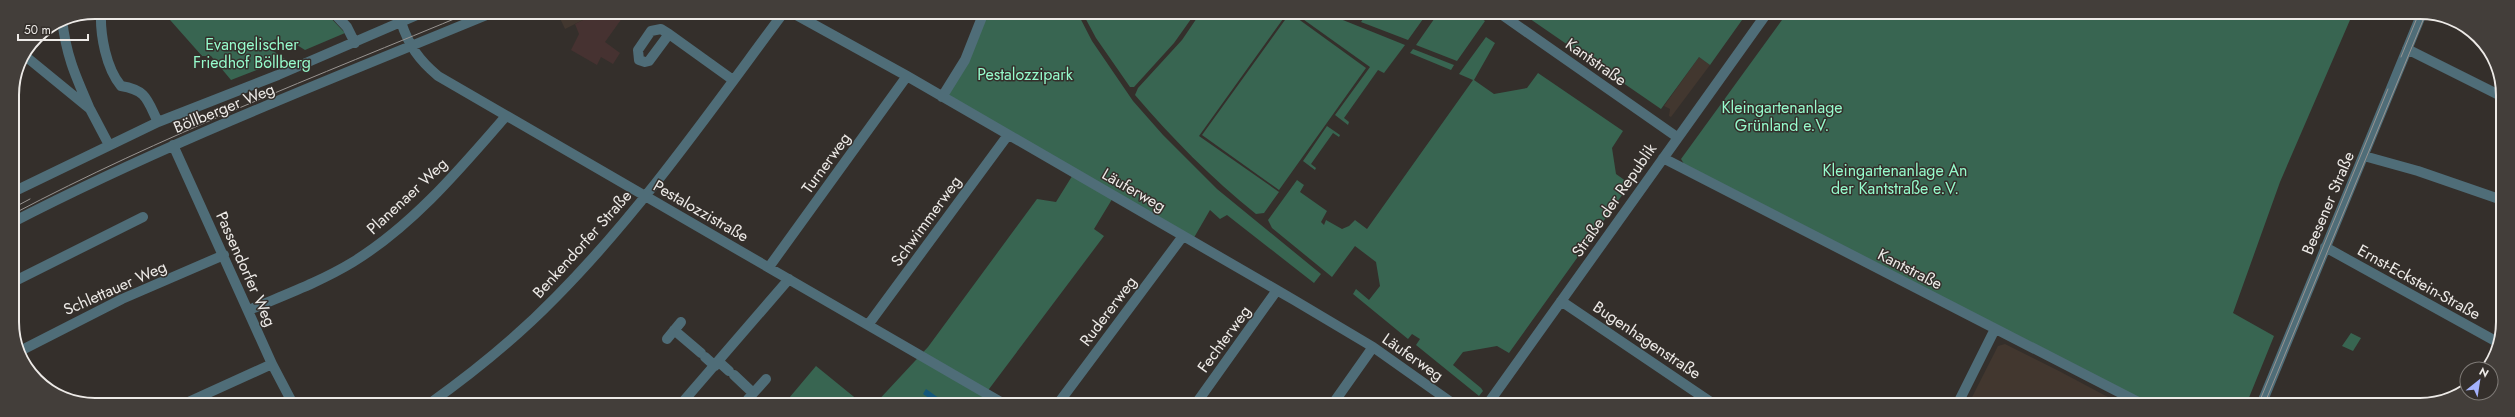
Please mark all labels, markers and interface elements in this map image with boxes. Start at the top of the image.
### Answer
scale bar [18,16,88,42]
text: 50 m [24,21,51,39]
park label: Evangelischer Friedhof Böllberg [193,33,311,74]
street label: Kantstraße [1561,33,1631,91]
park label: Pestalozzipark [977,63,1074,86]
street label: Böllberger Weg [170,77,278,139]
park label: Kleingartenanlage Grünland e.V. [1721,96,1843,137]
street label: Turnerweg [796,128,856,198]
street label: Straße der Republik [1566,138,1662,262]
street label: Beesener Straße [2296,148,2360,258]
street label: Planenaer Weg [361,152,453,240]
park label: Kleingartenanlage An der Kantstraße e.V. [1823,159,1967,200]
street label: Läuferweg [1098,163,1170,217]
street label: Schwimmerweg [885,171,967,271]
street label: Pestalozzistraße [649,174,753,248]
street label: Benkendorfer Straße [527,185,637,303]
street label: Passendorfer Weg [210,208,282,330]
street label: Ernst-Eckstein-Straße [2353,239,2485,325]
street label: Kantstraße [1874,243,1946,295]
street label: Schlettauer Weg [60,255,170,321]
street label: Rudererweg [1074,271,1142,351]
street label: Bugenhagenstraße [1588,295,1706,385]
street label: Fechterweg [1192,301,1256,377]
street label: Läuferweg [1378,327,1448,387]
north arrow [2459,361,2499,401]
text: N [2476,363,2492,381]

